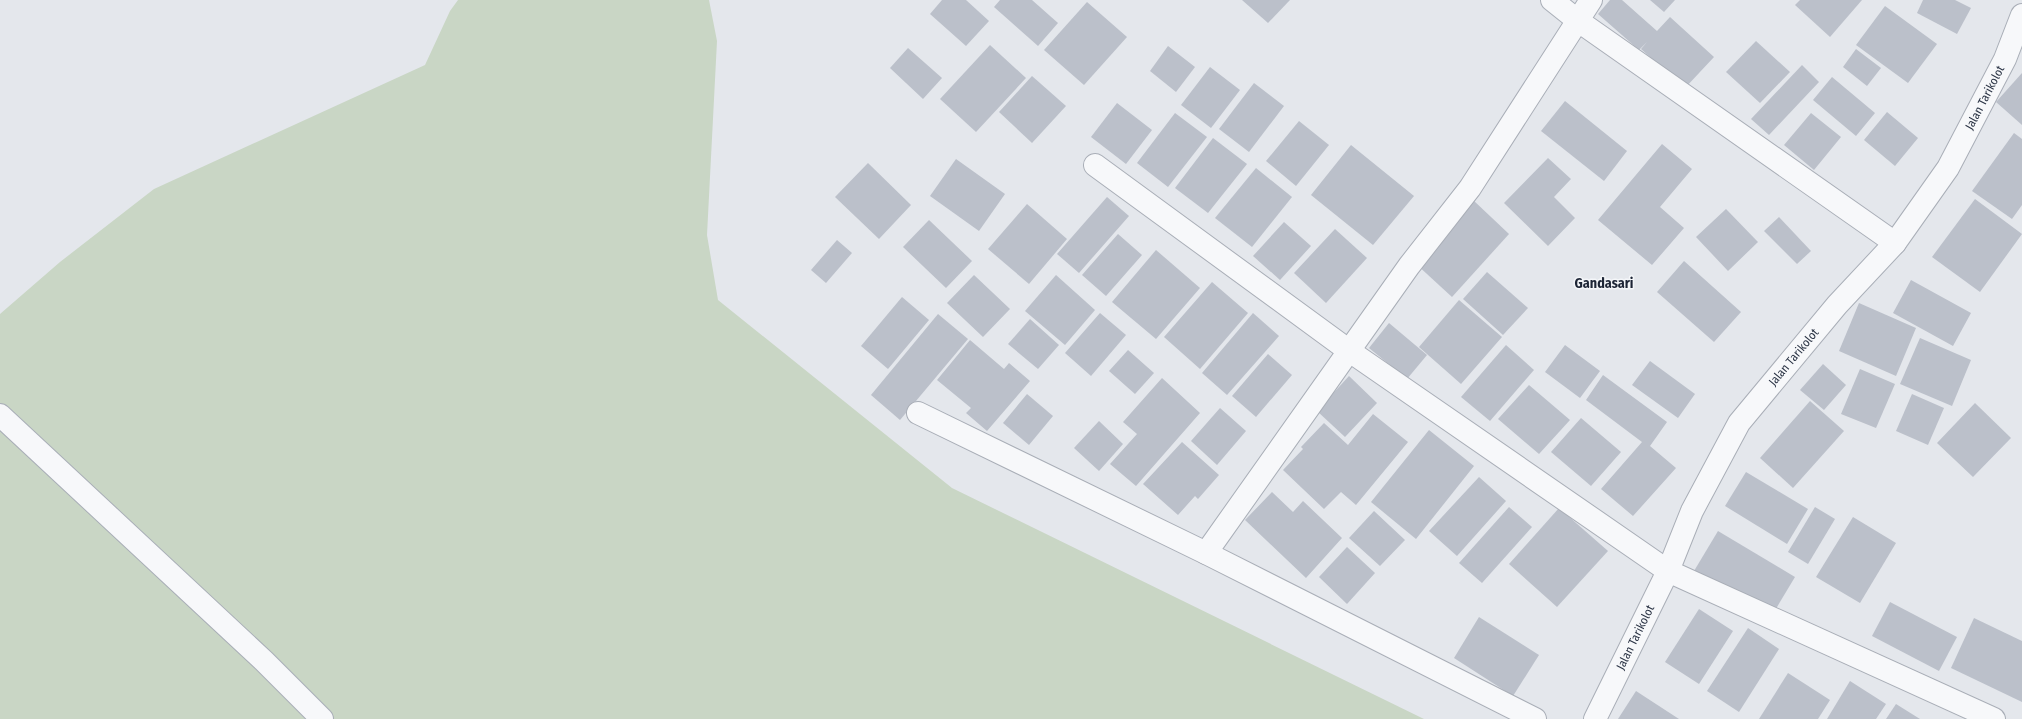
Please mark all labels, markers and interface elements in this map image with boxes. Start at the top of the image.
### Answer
street label: Jalan Tarikolot [1962,63,2007,132]
district label: Gandasari [1575,275,1634,292]
street label: Jalan Tarikolot [1766,326,1822,389]
street label: Jalan Tarikolot [1613,603,1657,672]

